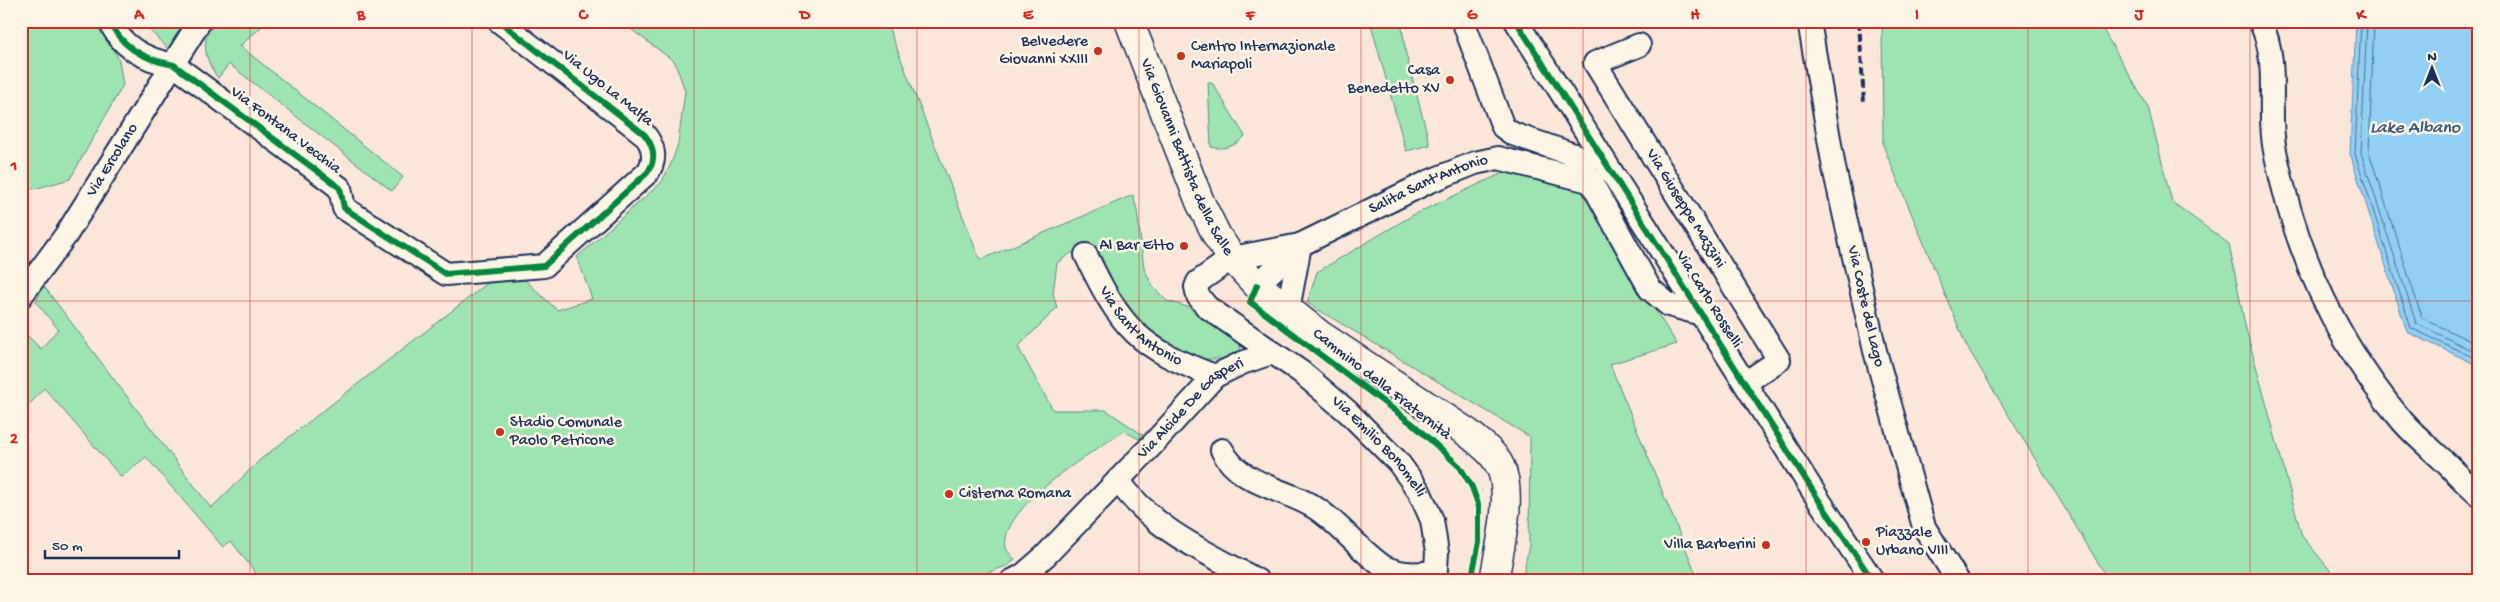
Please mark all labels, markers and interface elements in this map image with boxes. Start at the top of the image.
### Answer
text: A [133,7,145,26]
text: B [356,7,366,26]
text: C [578,7,589,26]
text: D [798,7,811,26]
text: E [1023,7,1034,26]
text: F [1245,7,1256,26]
text: G [1467,7,1478,26]
text: H [1690,7,1700,26]
text: I [1915,7,1919,26]
text: J [2134,7,2145,26]
text: K [2356,7,2368,26]
place label: Belvedere Giovanni XXIII [999,33,1089,70]
place label: Centro Internazionale Mariapoli [1191,38,1336,75]
north arrow [2408,42,2458,92]
marker: Belvedere Giovanni XXIII [1092,45,1104,57]
street label: Via Ugo La Malfa [557,46,657,132]
text: N [2427,49,2437,66]
marker: Centro Internazionale Mariapoli [1175,50,1187,62]
street label: Via Giovanni Battista della Salle [1135,55,1238,260]
place label: Casa Benedetto XV [1347,62,1441,99]
marker: Casa Benedetto XV [1444,74,1456,86]
street label: Via Fontana Vecchia [225,83,345,180]
water label: Lake Albano [2370,118,2461,139]
street label: Via Ercolano [82,120,143,201]
street label: Via Giuseppe Mazzini [1641,145,1729,272]
street label: Salita Sant'Antonio [1366,151,1490,219]
text: 1 [10,158,17,177]
place label: Al Bar Etto [1099,237,1174,256]
marker: Al Bar Etto [1178,240,1190,252]
street label: Via Coste del Lago [1842,243,1888,369]
street label: Via Carlo Rosselli [1670,247,1746,352]
street label: Via Sant'Antonio [1094,282,1185,371]
street label: Cammino della Fraternità [1308,325,1455,446]
street label: Via Alcide De Gasperi [1133,354,1247,464]
street label: Via Emilio Bonomelli [1326,392,1430,500]
place label: Stadio Comunale Paolo Petricone [509,414,623,451]
marker: Stadio Comunale Paolo Petricone [494,426,506,438]
text: 2 [10,431,18,450]
place label: Cisterna Romana [959,485,1072,504]
marker: Cisterna Romana [943,488,955,500]
place label: Piazzale Urbano VIII [1875,524,1948,561]
scale bar [45,527,179,559]
place label: Villa Barberini [1663,536,1756,555]
marker: Piazzale Urbano VIII [1860,536,1872,548]
text: 50 m [52,538,83,556]
marker: Villa Barberini [1760,539,1772,551]

